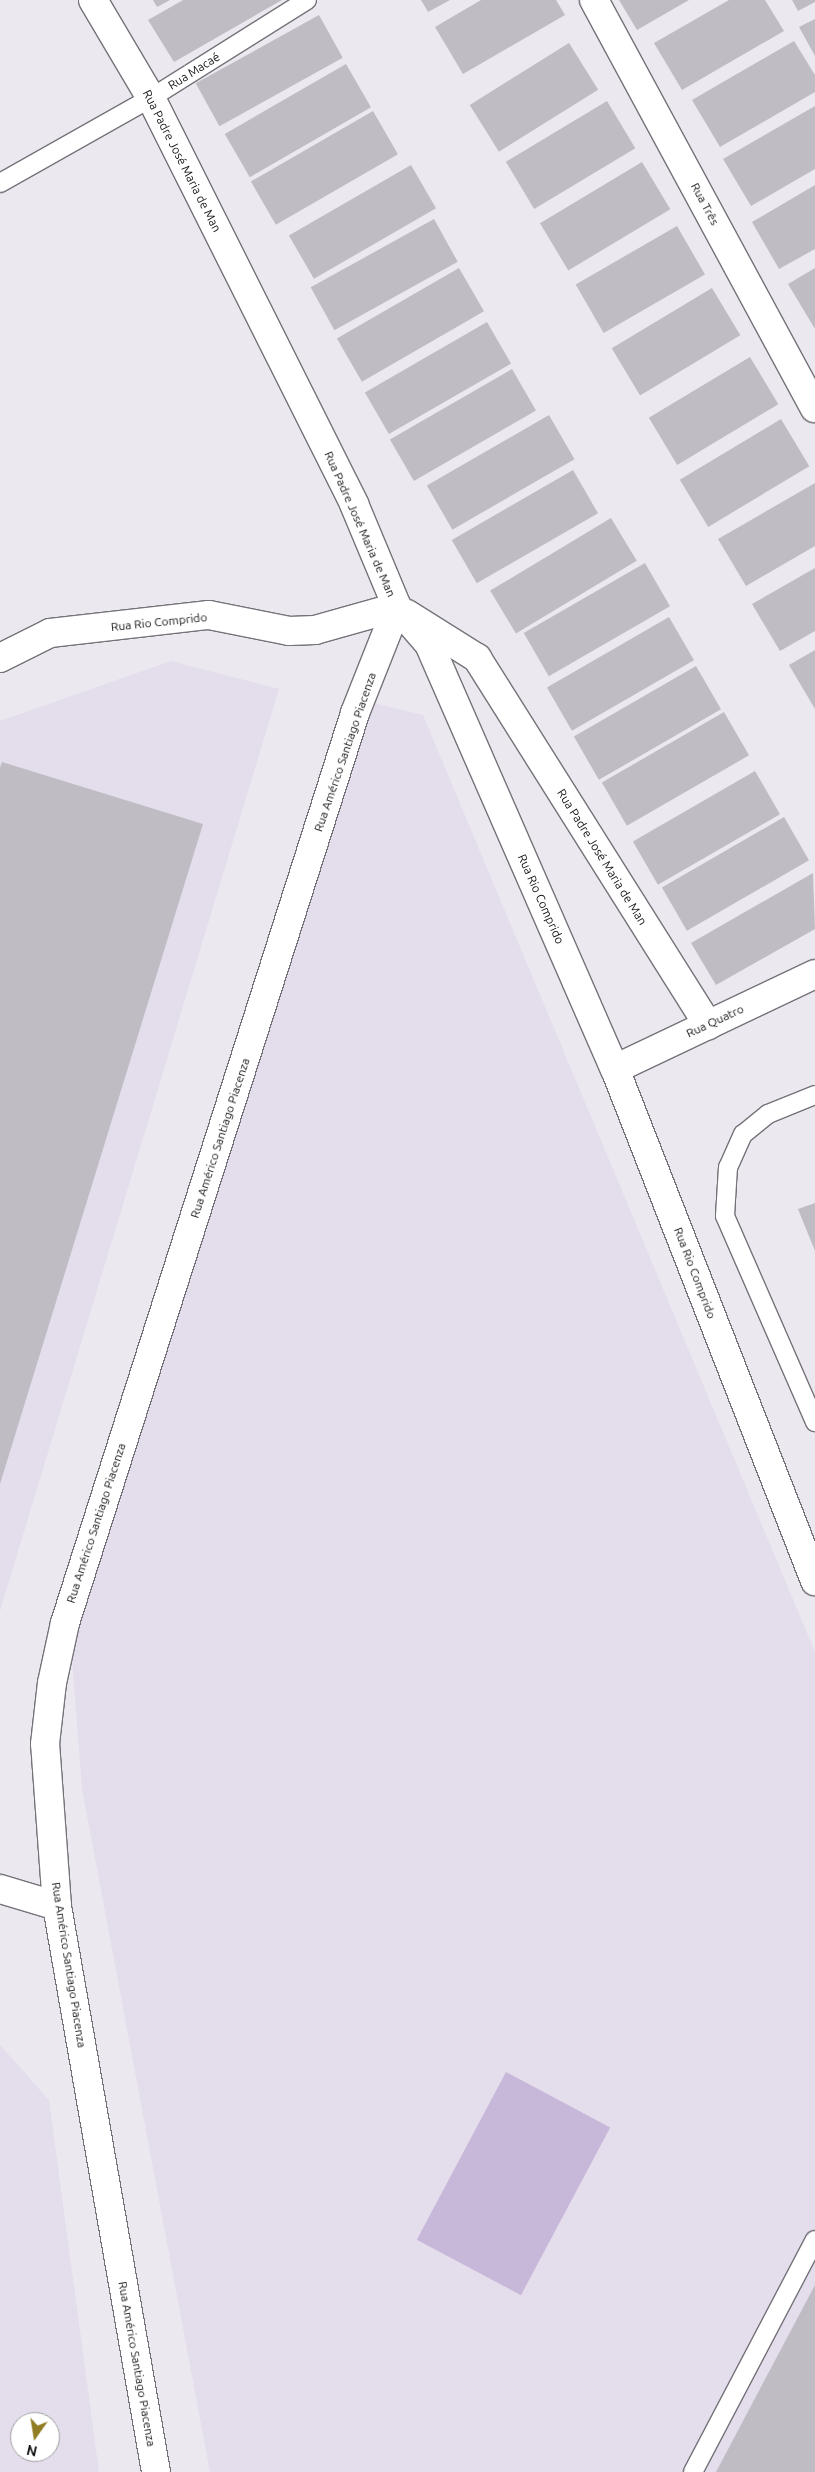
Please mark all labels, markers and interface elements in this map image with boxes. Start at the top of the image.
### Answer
street label: Rua Macaé [166,49,222,93]
street label: Rua Padre José Maria de Man [140,87,224,235]
street label: Rua Três [688,180,722,228]
street label: Rua Padre José Maria de Man [321,449,399,599]
street label: Rua Rio Comprido [110,610,208,634]
street label: Rua Américo Santiago Piacenza [311,670,379,834]
street label: Rua Padre José Maria de Man [554,786,650,928]
street label: Rua Rio Comprido [515,852,567,946]
street label: Rua Quatro [684,1001,746,1041]
street label: Rua Américo Santiago Piacenza [187,1056,253,1220]
street label: Rua Rio Comprido [671,1225,719,1321]
street label: Rua Américo Santiago Piacenza [63,1441,129,1605]
street label: Rua Américo Santiago Piacenza [49,1881,89,2049]
street label: Rua Américo Santiago Piacenza [115,2280,159,2448]
north arrow [10,2412,60,2462]
text: N [25,2442,39,2460]

